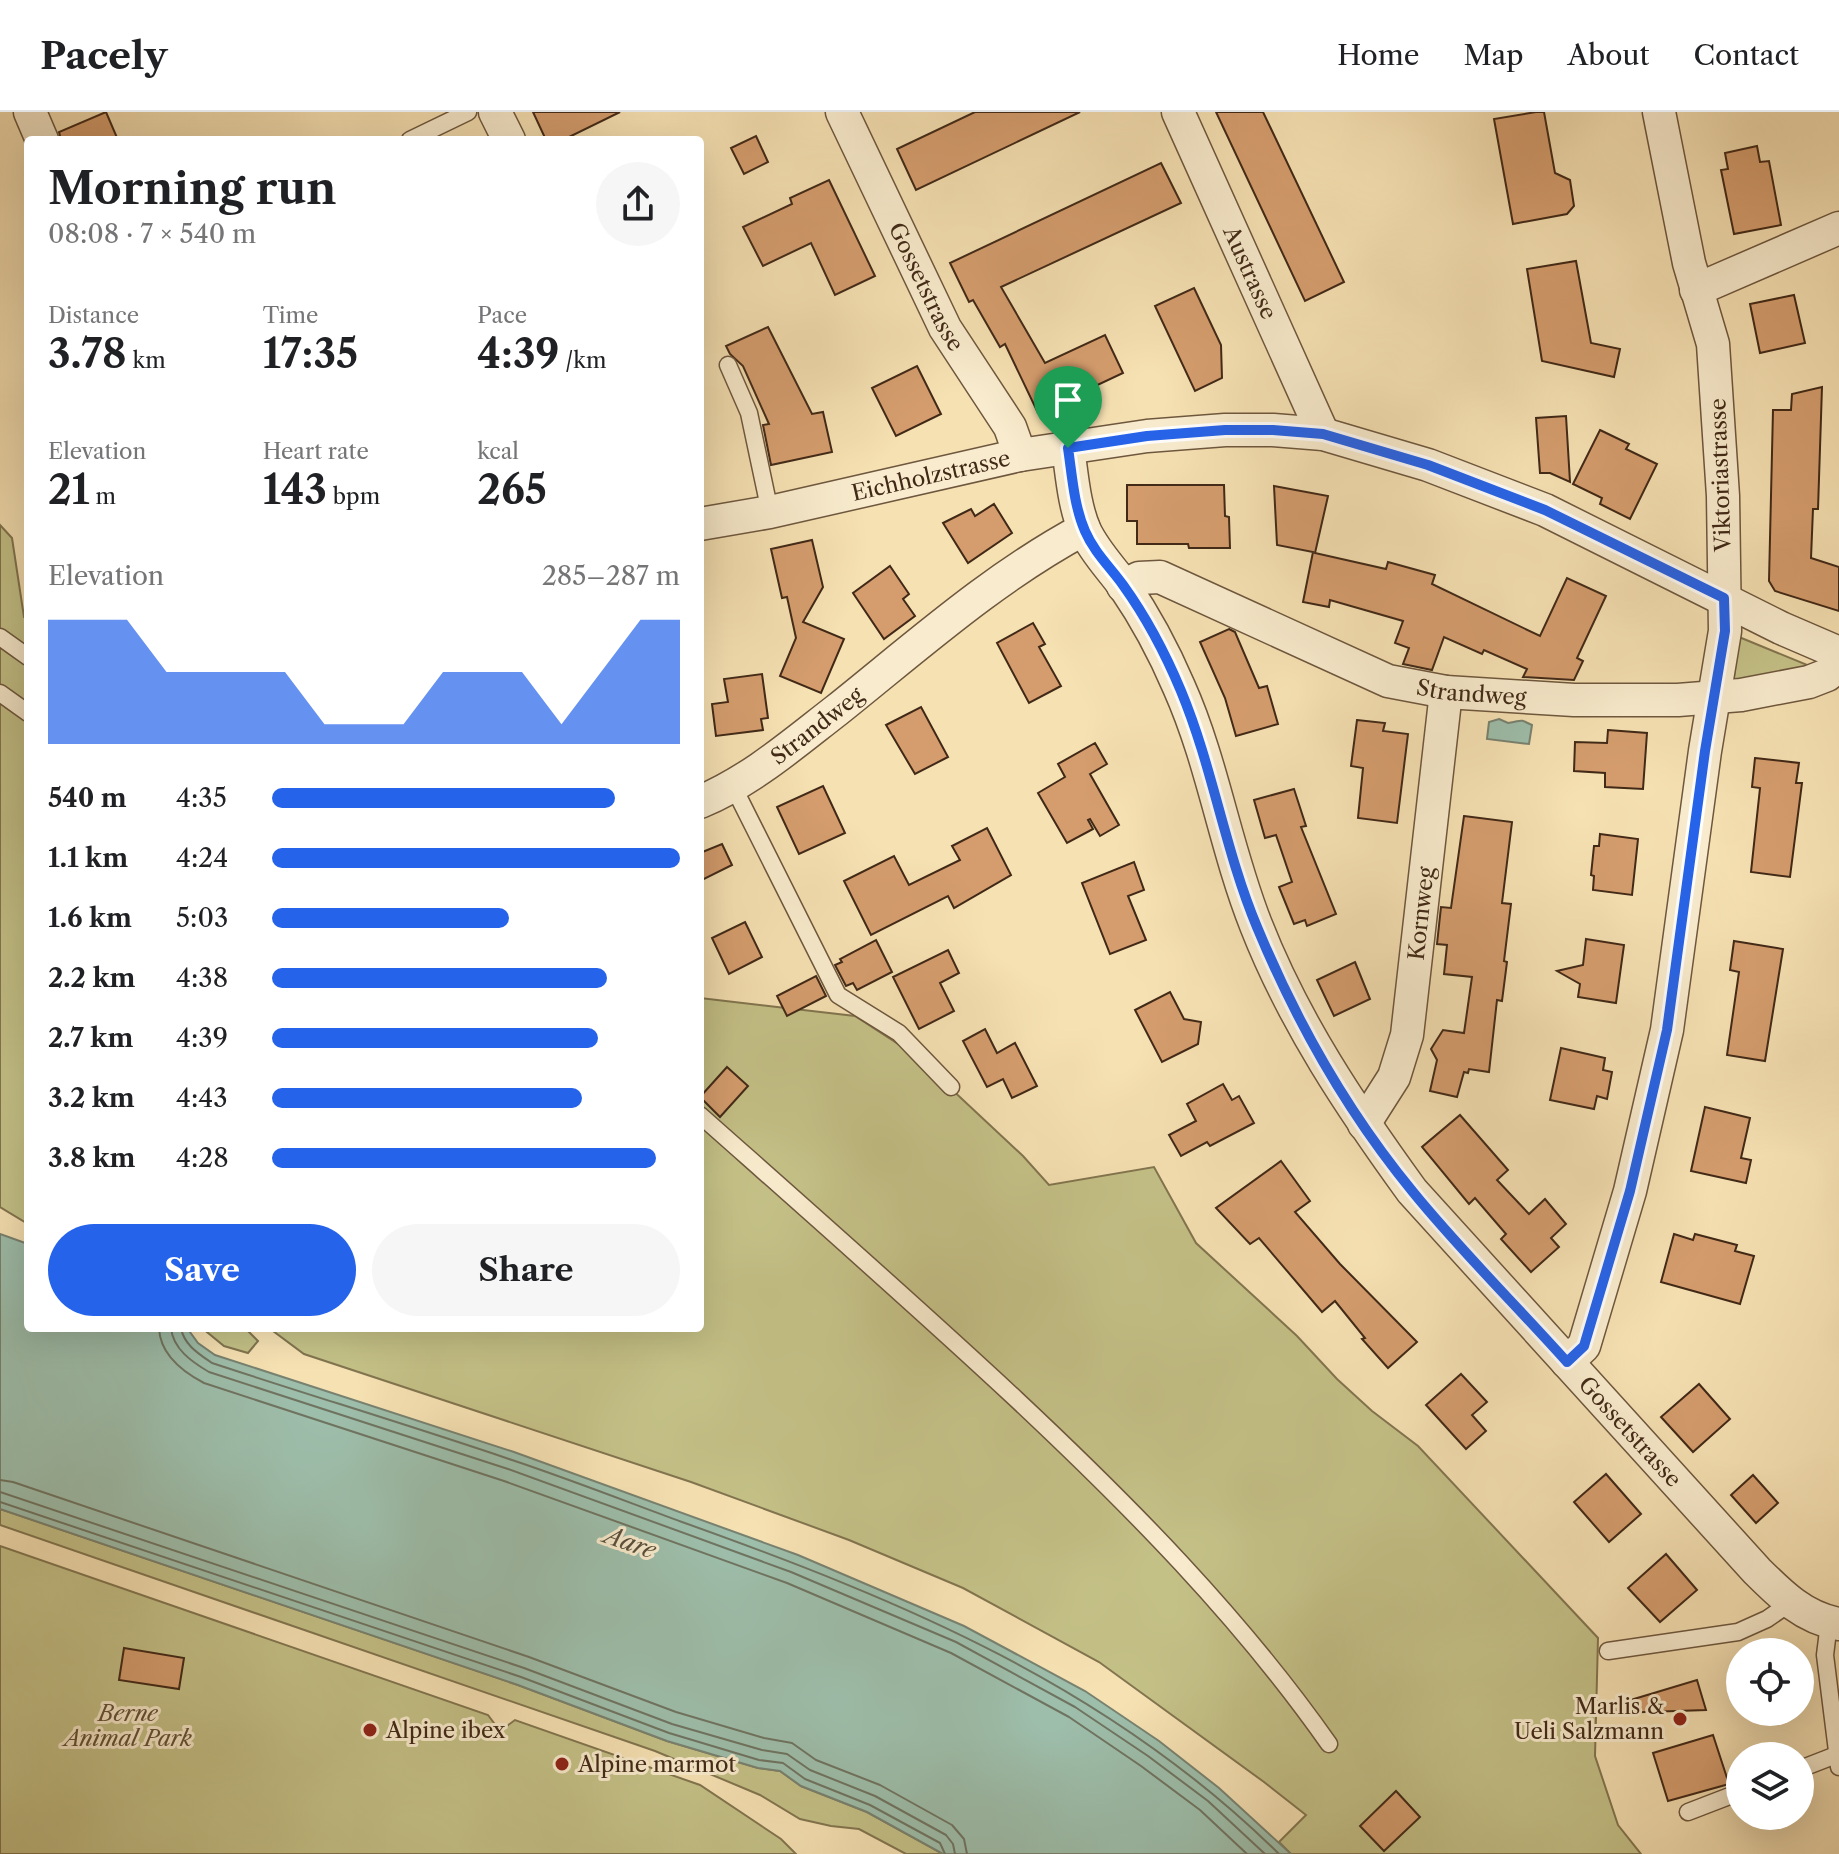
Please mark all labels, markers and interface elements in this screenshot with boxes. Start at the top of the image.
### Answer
text: Pacely [40,32,167,79]
text: Home [1337,38,1419,72]
text: Map [1463,38,1523,72]
text: About [1567,38,1649,72]
text: Contact [1693,38,1799,72]
text: Morning run [48,161,337,215]
button: share [596,162,680,246]
text: 08:08 · 7 × 540 m [48,218,256,250]
street label: Gossetstrasse [883,218,969,356]
street label: Austrasse [1217,221,1282,323]
text: Distance [48,302,139,329]
text: Time [263,302,318,329]
text: Pace [477,302,527,329]
text: 3.78 [48,329,127,378]
text: 17:35 [263,329,358,378]
text: 4:39 [477,329,559,378]
text: km [127,347,166,374]
text: /km [559,347,606,374]
pin [1034,366,1102,448]
icon: arrive [1046,378,1090,422]
street label: Viktoriastrasse [1704,398,1737,553]
text: Elevation [48,438,146,465]
text: Heart rate [263,438,369,465]
text: kcal [477,438,519,465]
street label: Eichholzstrasse [849,445,1013,507]
text: 21 [48,465,90,514]
text: 143 [263,465,327,514]
text: 265 [477,465,547,514]
text: m [90,483,116,510]
text: bpm [327,483,380,510]
text: Elevation [48,560,164,592]
text: 285–287 m [542,560,680,592]
street label: Strandweg [1414,674,1528,711]
street label: Strandweg [765,681,869,771]
text: 540 m [48,782,127,814]
text: 4:35 [176,782,227,814]
text: 1.1 km [48,842,128,874]
text: 4:24 [176,842,228,874]
street label: Kornweg [1403,865,1440,962]
text: 1.6 km [48,902,132,934]
text: 5:03 [176,902,228,934]
text: 2.2 km [48,962,135,994]
text: 4:38 [176,962,228,994]
text: 2.7 km [48,1022,133,1054]
text: 4:39 [176,1022,228,1054]
text: 3.2 km [48,1082,135,1114]
text: 4:43 [176,1082,228,1114]
text: 3.8 km [48,1142,135,1174]
text: 4:28 [176,1142,229,1174]
button: Save [48,1224,356,1316]
button: Share [372,1224,680,1316]
street label: Gossetstrasse [1573,1371,1687,1493]
water label: Aare [597,1519,661,1565]
map controls [1726,1638,1814,1830]
button: locate [1726,1638,1814,1726]
place label: Marlis & Ueli Salzmann [1514,1693,1664,1745]
park label: Berne Animal Park [61,1700,192,1752]
marker: Marlis & Ueli Salzmann [1671,1710,1689,1728]
place label: Alpine ibex [385,1717,505,1744]
marker: Alpine ibex [361,1721,379,1739]
button: layers [1726,1742,1814,1830]
place label: Alpine marmot [577,1751,736,1778]
marker: Alpine marmot [553,1755,571,1773]

